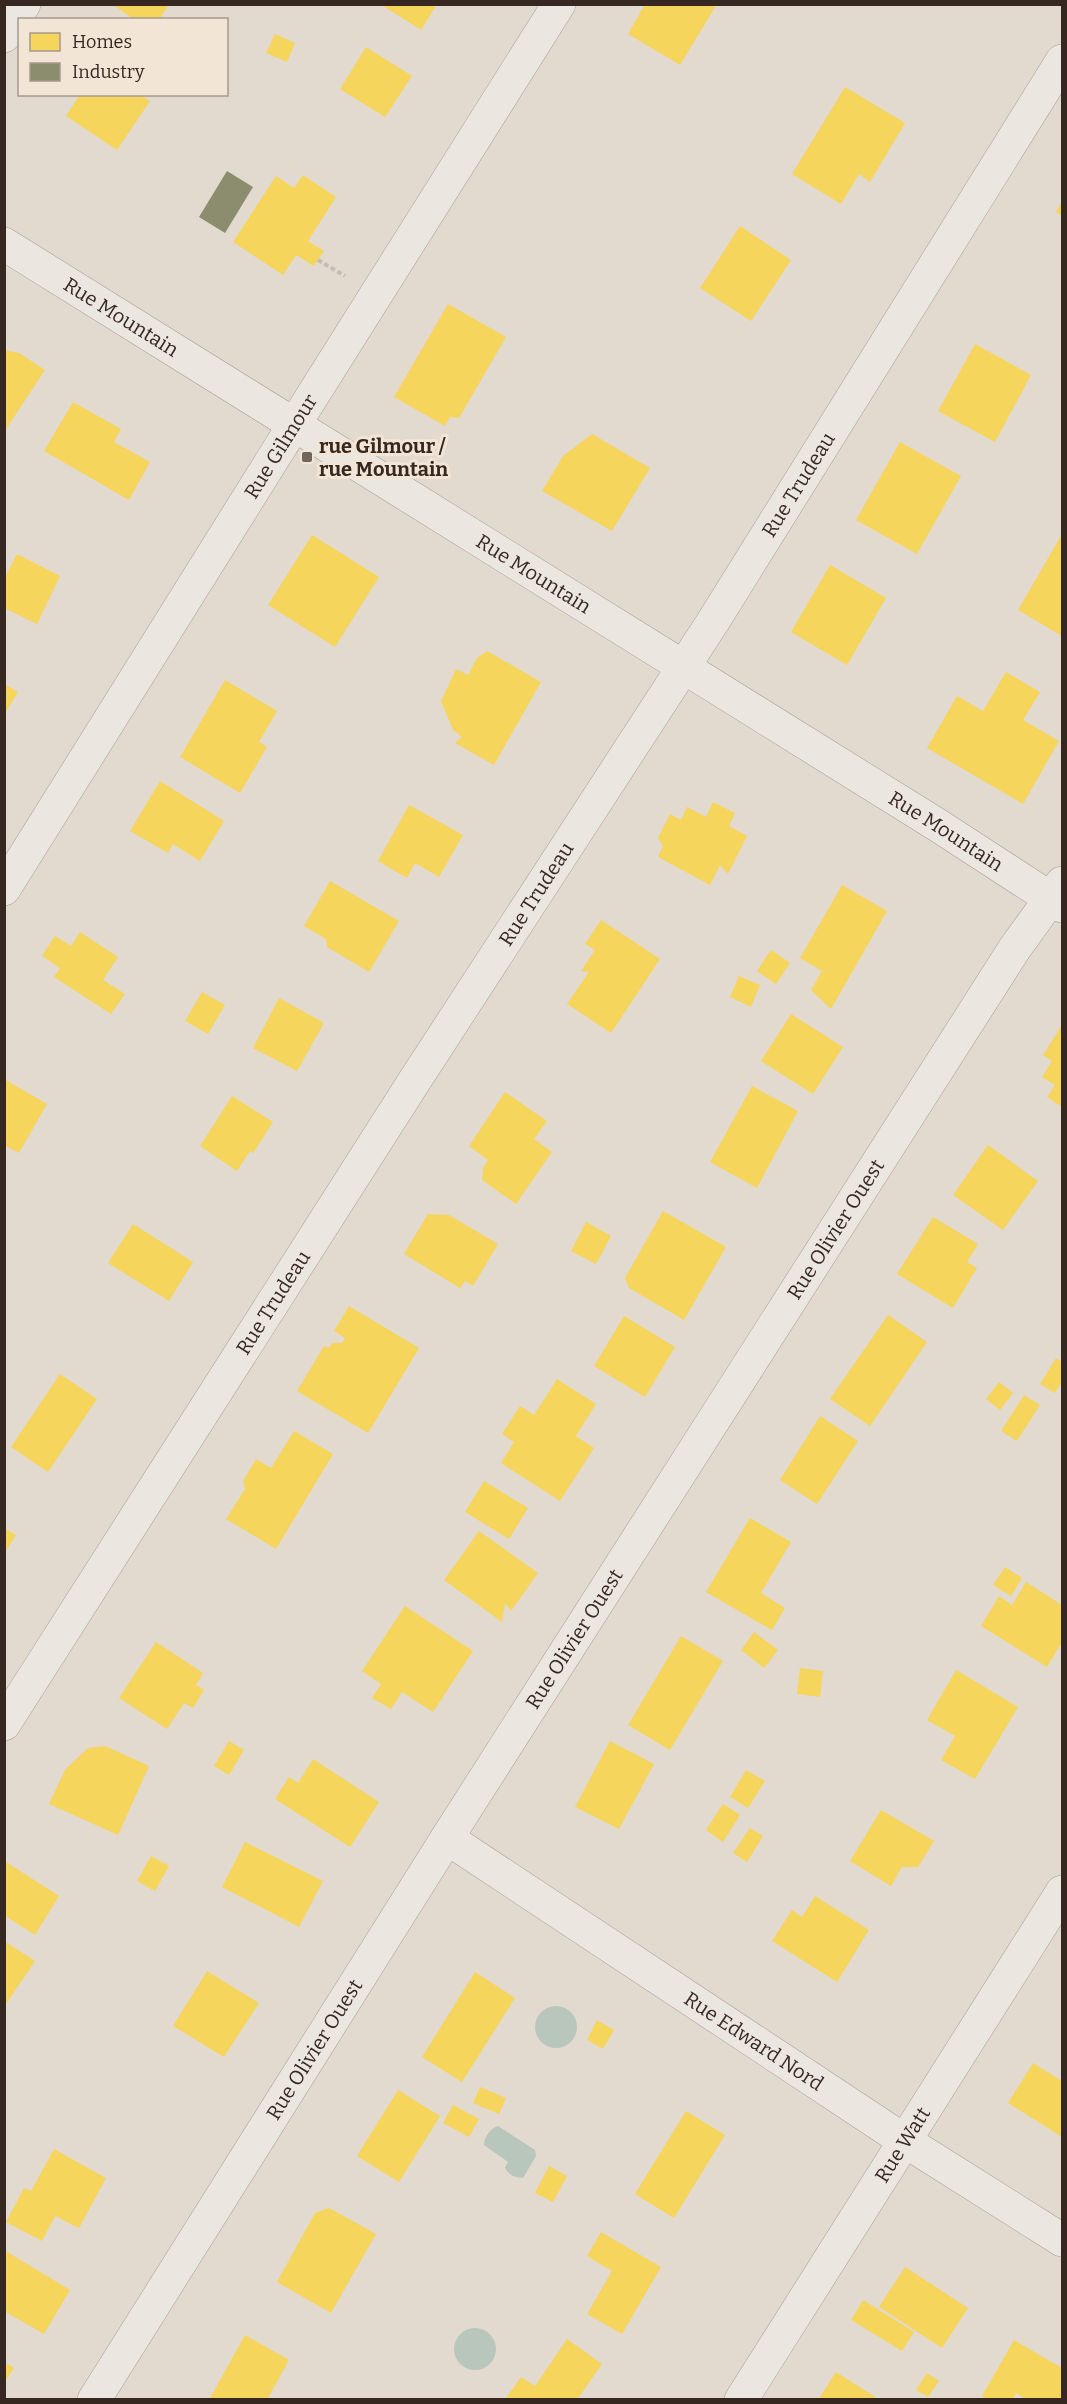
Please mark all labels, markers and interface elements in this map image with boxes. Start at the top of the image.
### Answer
legend [18,18,228,96]
text: Homes [72,31,132,53]
text: Industry [72,61,145,83]
street label: Rue Mountain [59,272,183,362]
street label: Rue Gilmour [239,390,322,503]
street label: Rue Trudeau [757,428,840,541]
place label: rue Gilmour / rue Mountain [319,434,448,481]
marker: rue Gilmour / rue Mountain [300,450,314,464]
street label: Rue Mountain [472,529,596,619]
street label: Rue Mountain [884,786,1008,877]
street label: Rue Trudeau [494,838,578,950]
street label: Rue Olivier Ouest [782,1155,889,1304]
street label: Rue Trudeau [231,1246,315,1359]
street label: Rue Olivier Ouest [521,1564,628,1713]
street label: Rue Olivier Ouest [261,1975,367,2124]
street label: Rue Edward Nord [680,1986,828,2096]
street label: Rue Watt [870,2103,935,2187]

